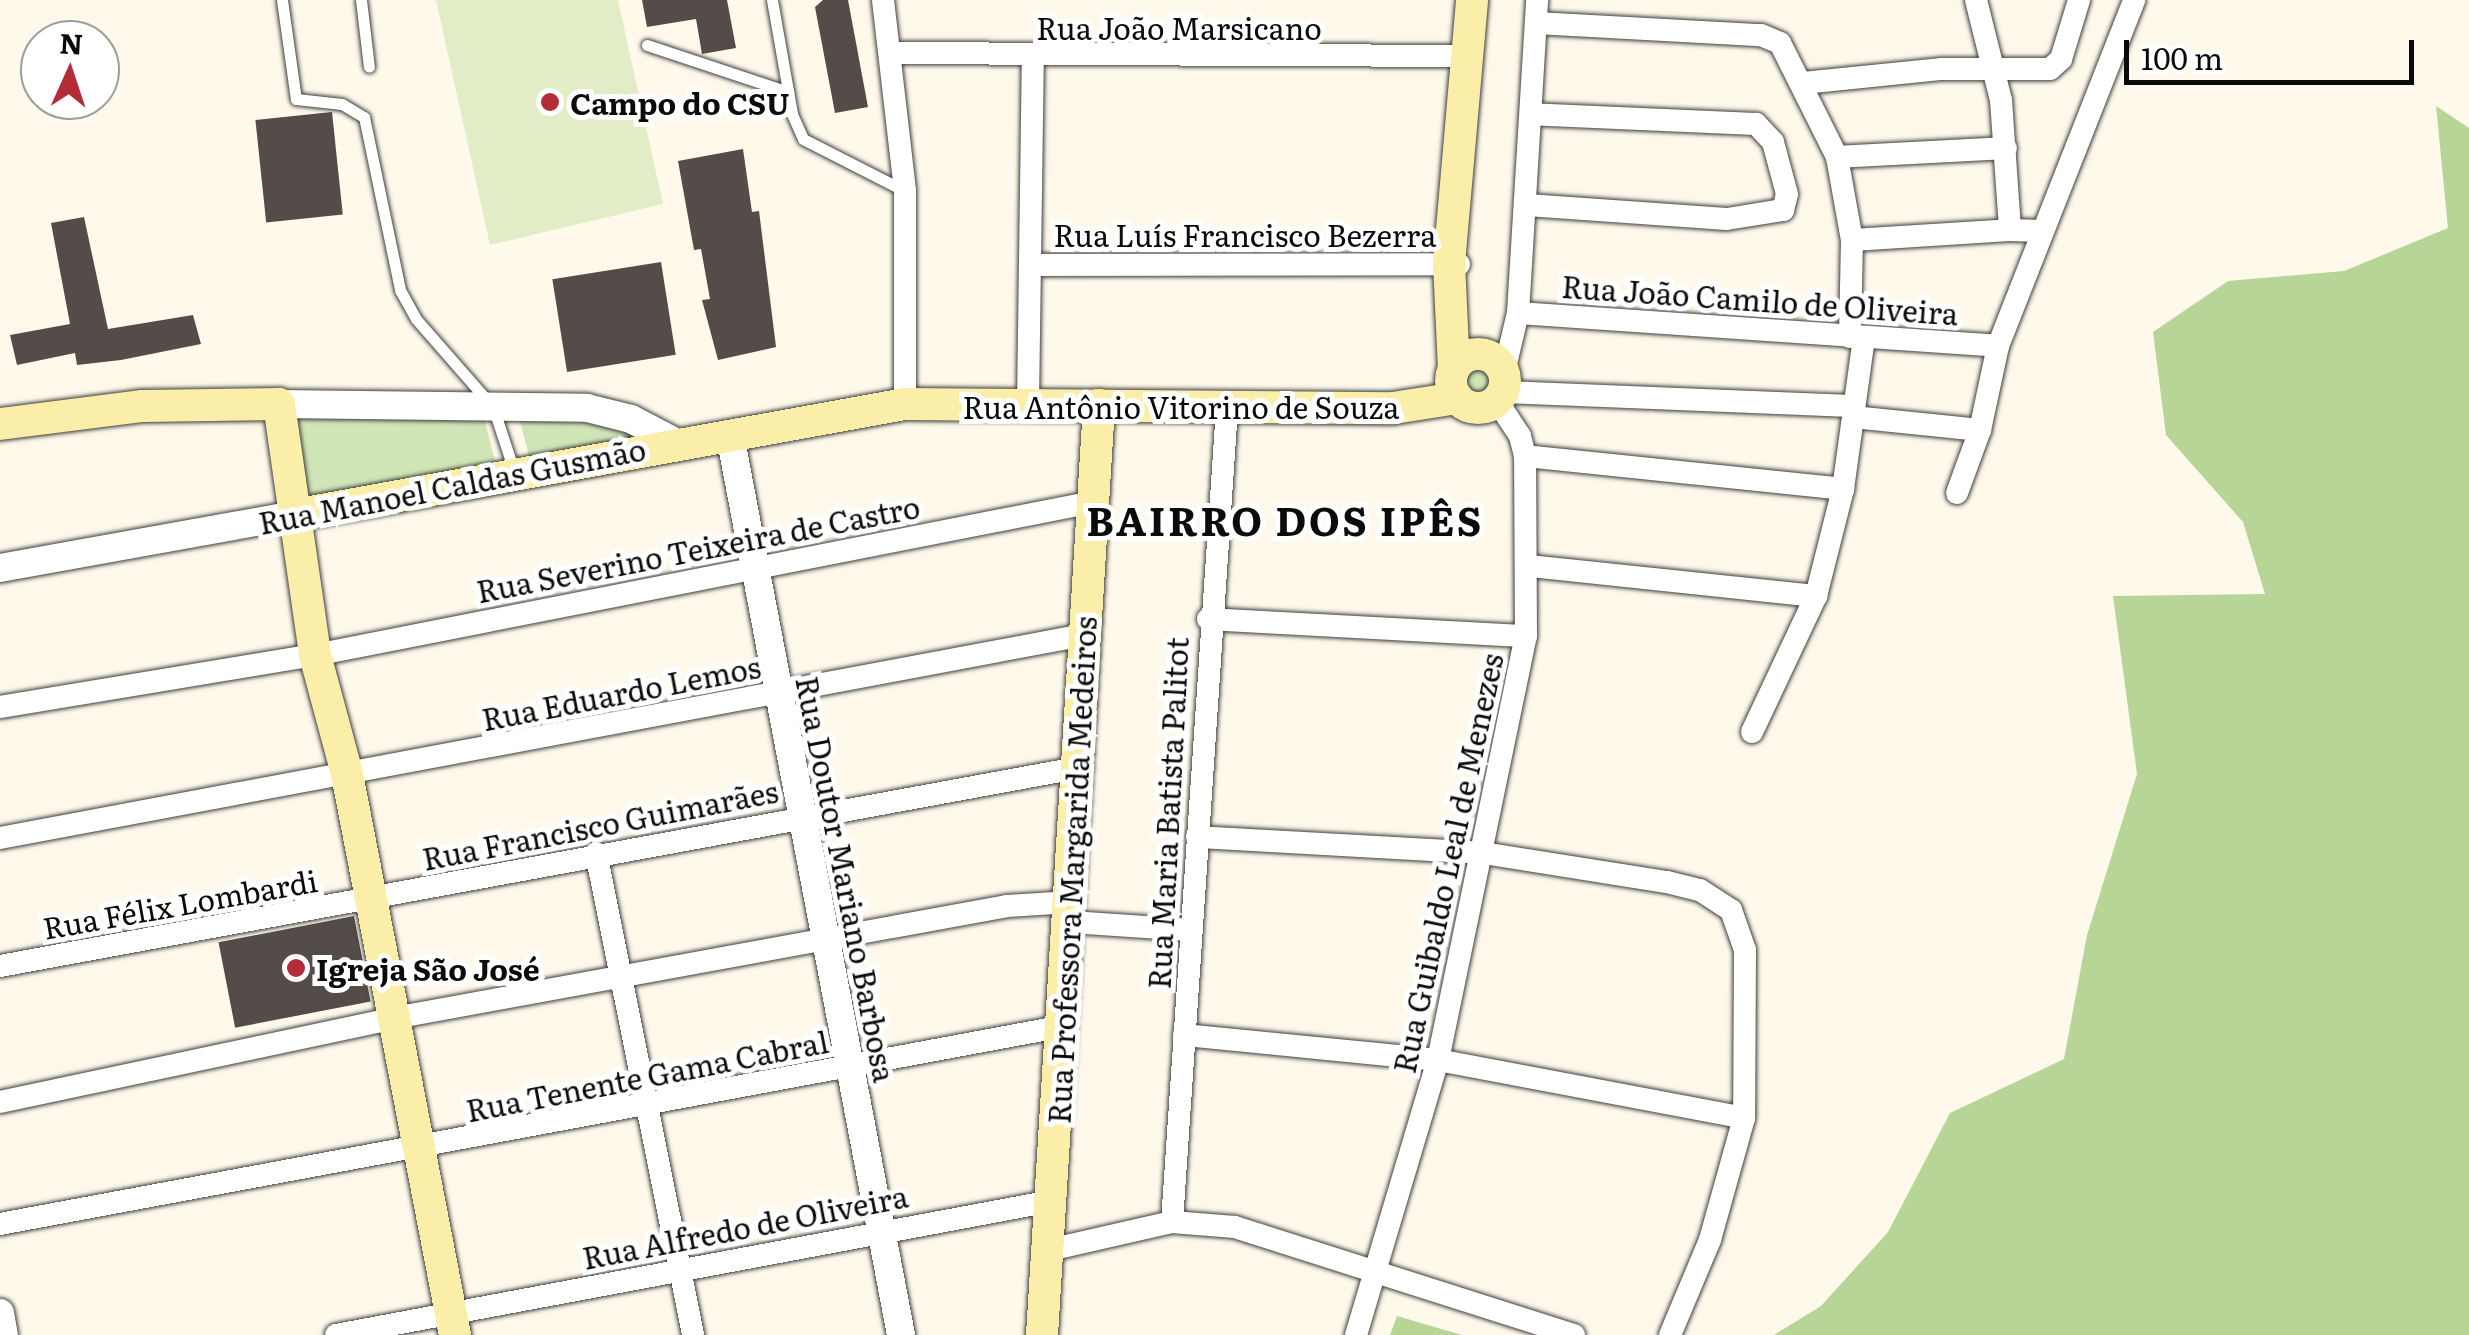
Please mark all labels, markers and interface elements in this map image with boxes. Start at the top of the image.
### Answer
street label: Rua João Marsicano [1036,9,1322,45]
north arrow [20,20,120,120]
text: N [59,20,84,64]
scale bar [2129,20,2419,82]
text: 100 m [2141,35,2223,79]
place label: Campo do CSU [570,84,790,120]
marker: Campo do CSU [539,91,561,113]
street label: Rua Luís Francisco Bezerra [1054,216,1436,252]
street label: Rua João Camilo de Oliveira [1561,267,1959,331]
street label: Rua Antônio Vitorino de Souza [963,388,1399,424]
street label: Rua Manoel Caldas Gusmão [255,430,649,540]
street label: Rua Severino Teixeira de Castro [473,487,923,609]
district label: BAIRRO DOS IPÊS [1086,495,1484,543]
street label: Rua Professora Margarida Medeiros [1040,615,1102,1125]
street label: Rua Maria Batista Palitot [1140,636,1194,990]
street label: Rua Eduardo Lemos [479,647,763,737]
street label: Rua Guibaldo Leal de Menezes [1385,650,1509,1076]
street label: Rua Doutor Mariano Barbosa [790,673,904,1085]
street label: Rua Francisco Guimarães [419,772,781,876]
street label: Rua Félix Lombardi [40,861,320,945]
place label: Igreja São José [316,950,540,986]
marker: Igreja São José [285,957,307,979]
street label: Rua Tenente Gama Cabral [463,1022,831,1128]
street label: Rua Alfredo de Oliveira [579,1177,911,1275]

